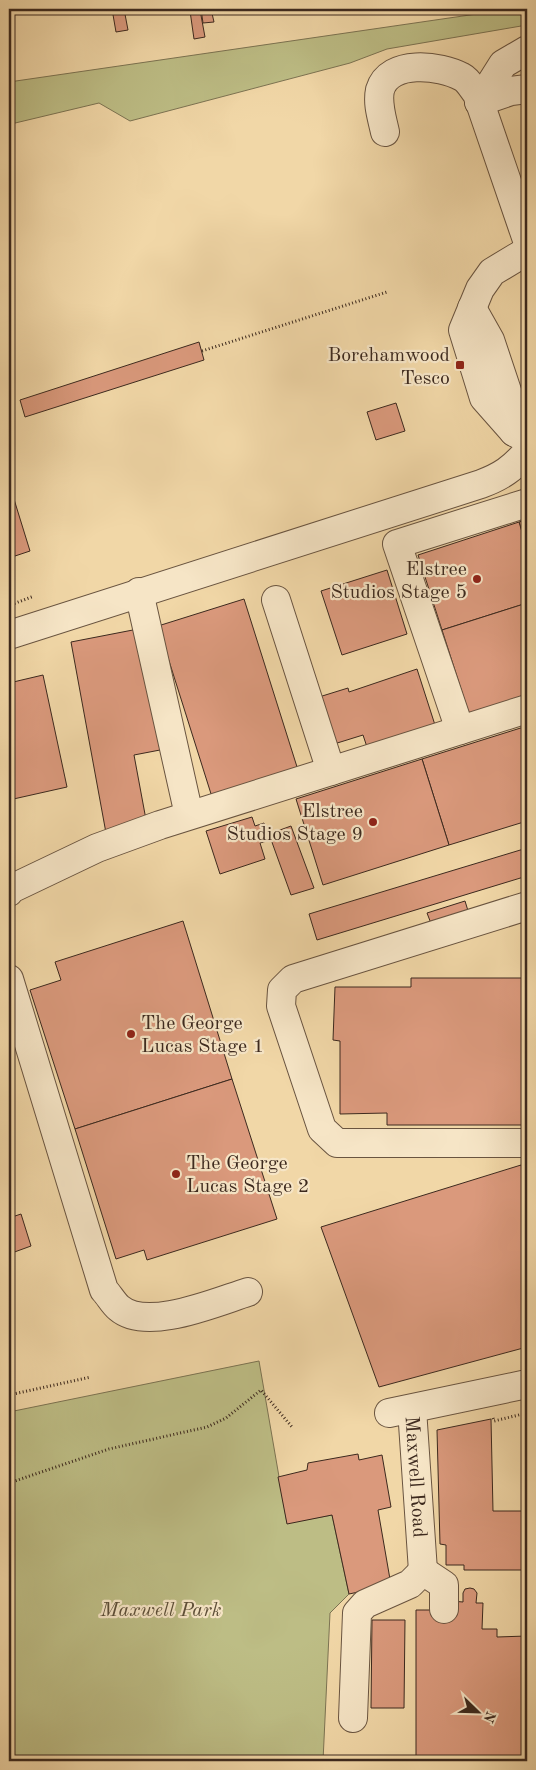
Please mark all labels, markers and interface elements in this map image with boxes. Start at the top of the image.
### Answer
place label: Borehamwood Tesco [327,346,450,389]
marker: Borehamwood Tesco [454,359,466,371]
place label: Elstree Studios Stage 5 [330,560,467,603]
marker: Elstree Studios Stage 5 [471,573,483,585]
place label: Elstree Studios Stage 9 [226,802,363,845]
marker: Elstree Studios Stage 9 [367,816,379,828]
place label: The George Lucas Stage 1 [141,1014,264,1057]
marker: The George Lucas Stage 1 [125,1028,137,1040]
place label: The George Lucas Stage 2 [186,1154,309,1197]
marker: The George Lucas Stage 2 [170,1168,182,1180]
street label: Maxwell Road [401,1416,429,1538]
park label: Maxwell Park [100,1601,222,1621]
north arrow [454,1688,504,1738]
text: N [480,1709,498,1725]

